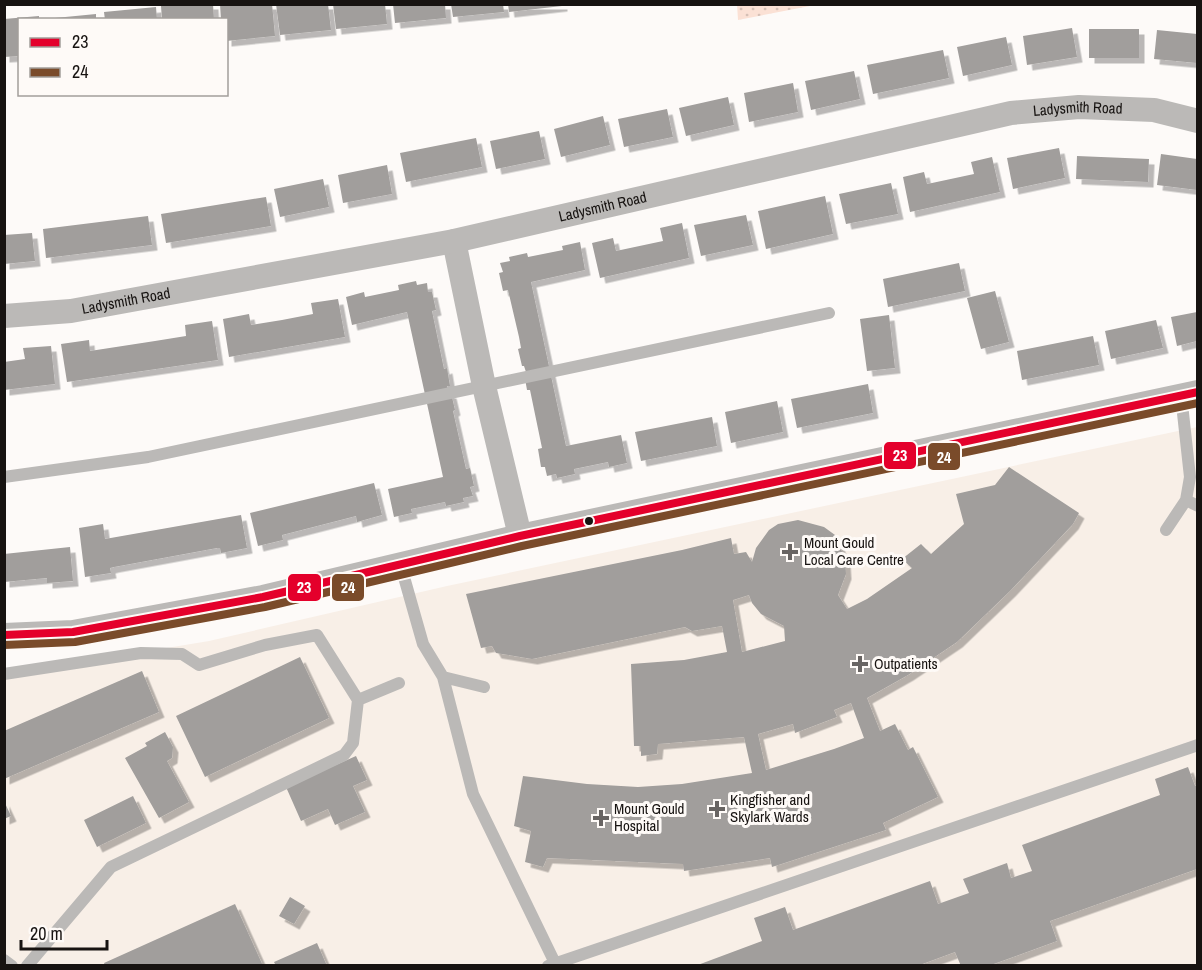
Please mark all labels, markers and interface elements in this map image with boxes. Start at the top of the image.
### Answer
legend [18,18,228,96]
text: 23 [72,29,88,54]
text: 24 [72,59,88,84]
street label: Ladysmith Road [1032,96,1123,121]
street label: Ladysmith Road [556,186,649,227]
street label: Ladysmith Road [80,282,172,319]
line badge: 23 [883,441,917,470]
line badge: 24 [927,442,961,471]
text: 23 [893,444,907,466]
text: 24 [937,446,952,468]
unlabelled marker [583,515,595,527]
place label: Mount Gould Local Care Centre [804,532,904,570]
marker: Mount Gould Local Care Centre [781,543,799,561]
line badge: 23 [287,573,322,602]
line badge: 24 [331,573,365,602]
text: 23 [297,576,311,598]
text: 24 [341,576,356,598]
place label: Outpatients [874,653,938,674]
marker: Outpatients [851,655,869,673]
place label: Kingfisher and Skylark Wards [730,789,810,827]
place label: Mount Gould Hospital [614,798,684,836]
marker: Kingfisher and Skylark Wards [708,800,726,818]
marker: Mount Gould Hospital [592,809,610,827]
scale bar [21,913,106,951]
text: 20 m [30,921,63,946]

